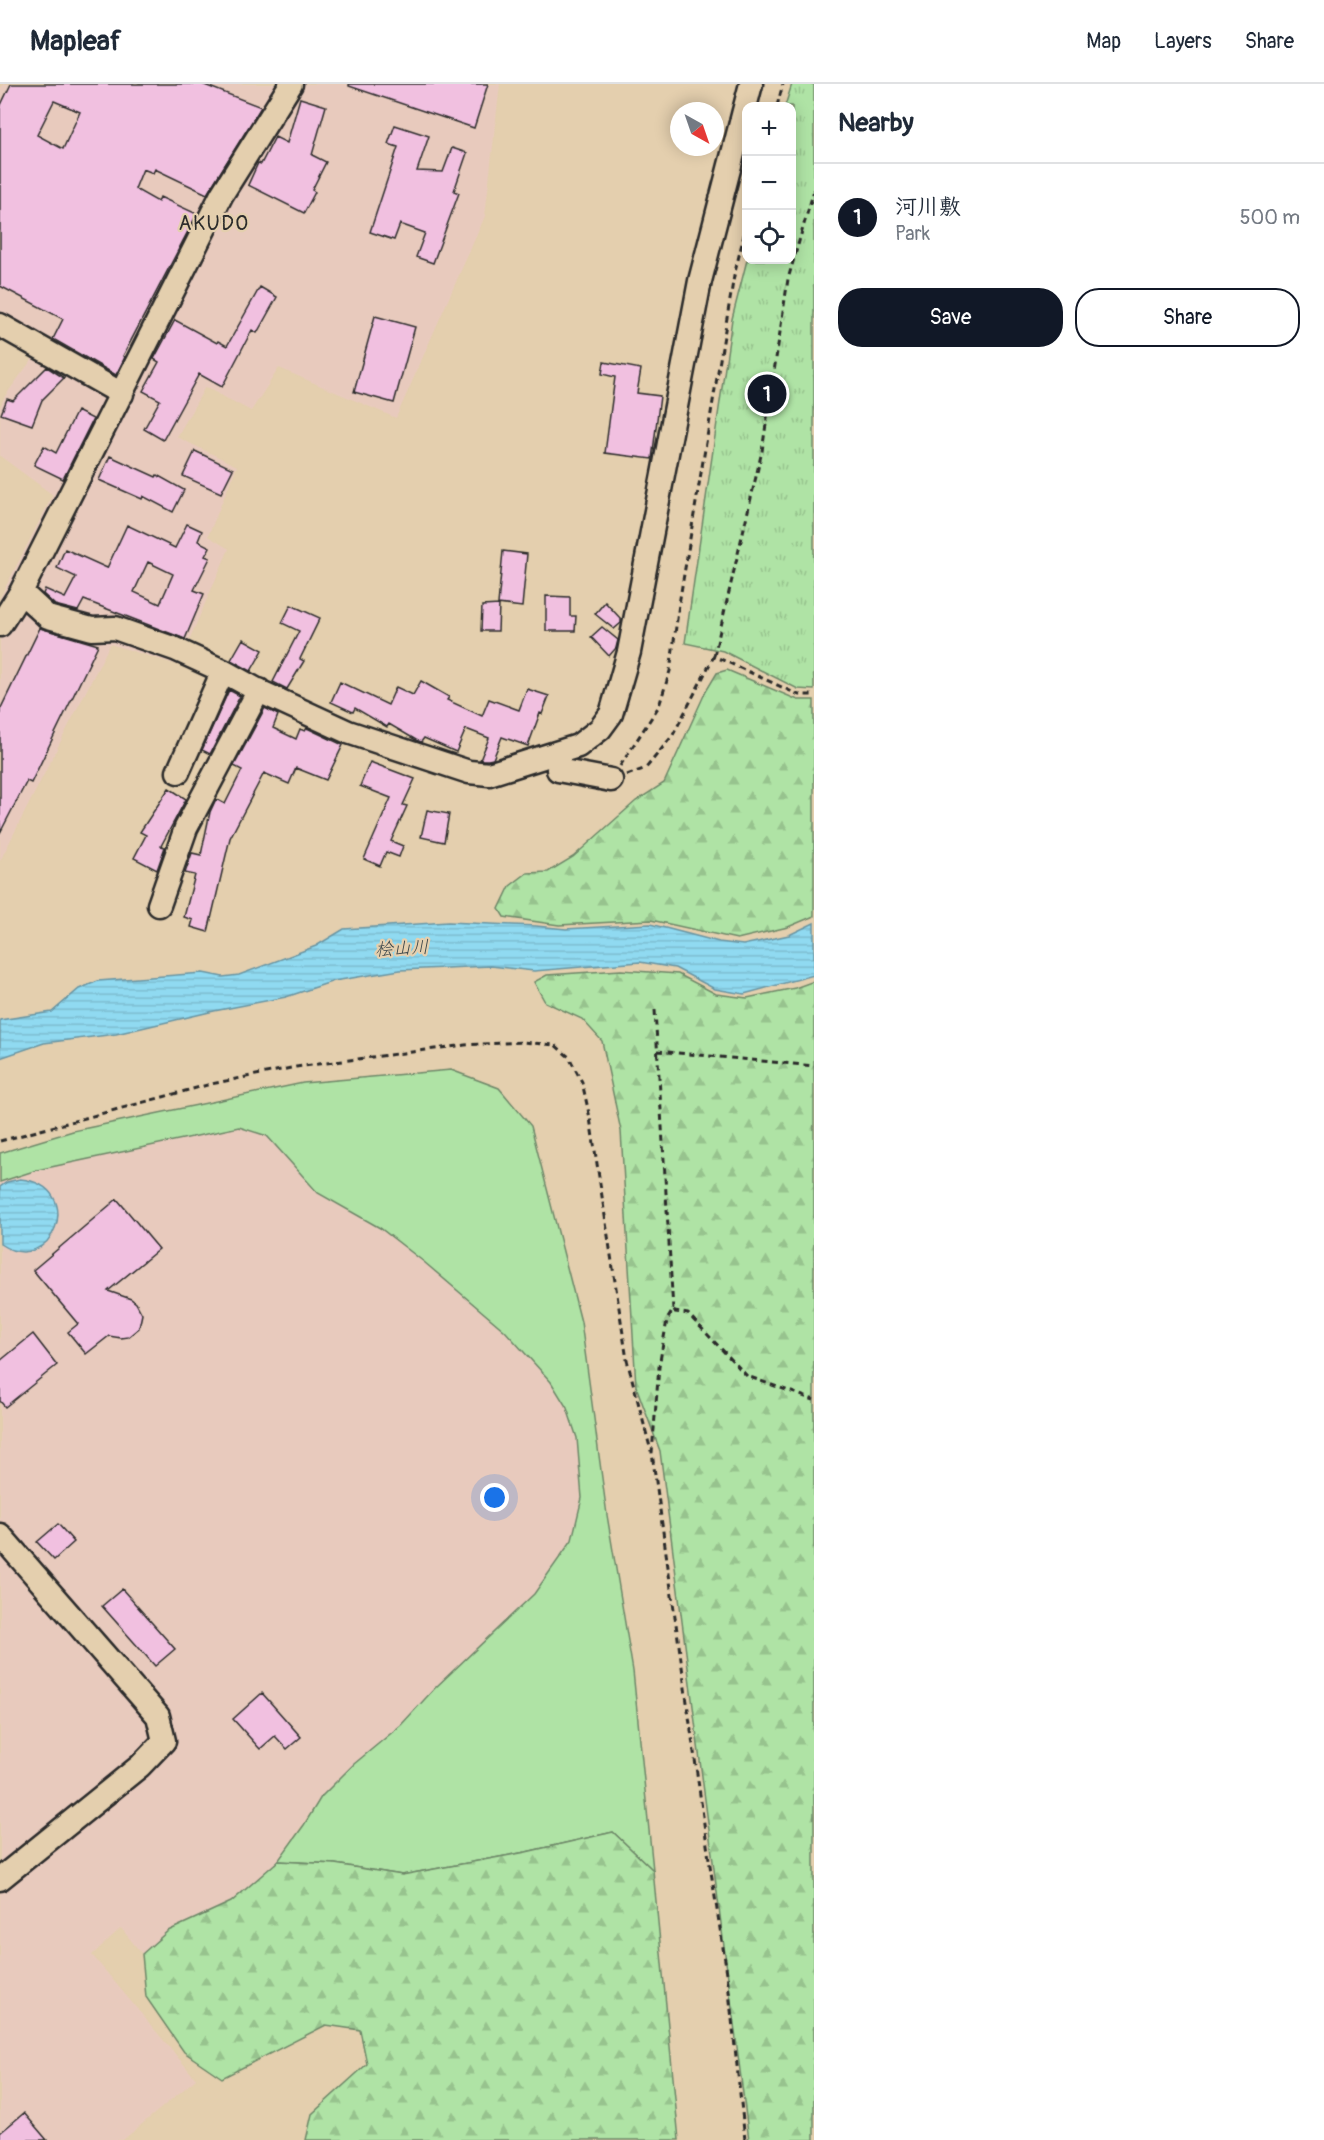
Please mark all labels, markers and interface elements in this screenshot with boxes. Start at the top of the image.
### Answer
text: Mapleaf [30,24,121,59]
text: Map [1086,28,1121,55]
text: Layers [1154,28,1212,55]
text: Share [1245,28,1294,55]
north arrow [670,102,724,156]
map controls [742,102,796,264]
button: + [742,102,796,156]
text: Nearby [838,107,914,139]
button: − [742,156,796,210]
text: 河川敷 [895,193,961,221]
text: 1 [854,205,861,230]
text: 500 m [1240,205,1300,230]
button: locate [742,210,796,264]
district label: AKUDO [178,211,250,236]
text: Park [895,221,930,246]
button: Save [838,288,1063,347]
button: Share [1075,288,1300,347]
pin: 1 [748,372,786,416]
water label: 桧山川 [374,936,430,961]
your location [480,1483,509,1512]

